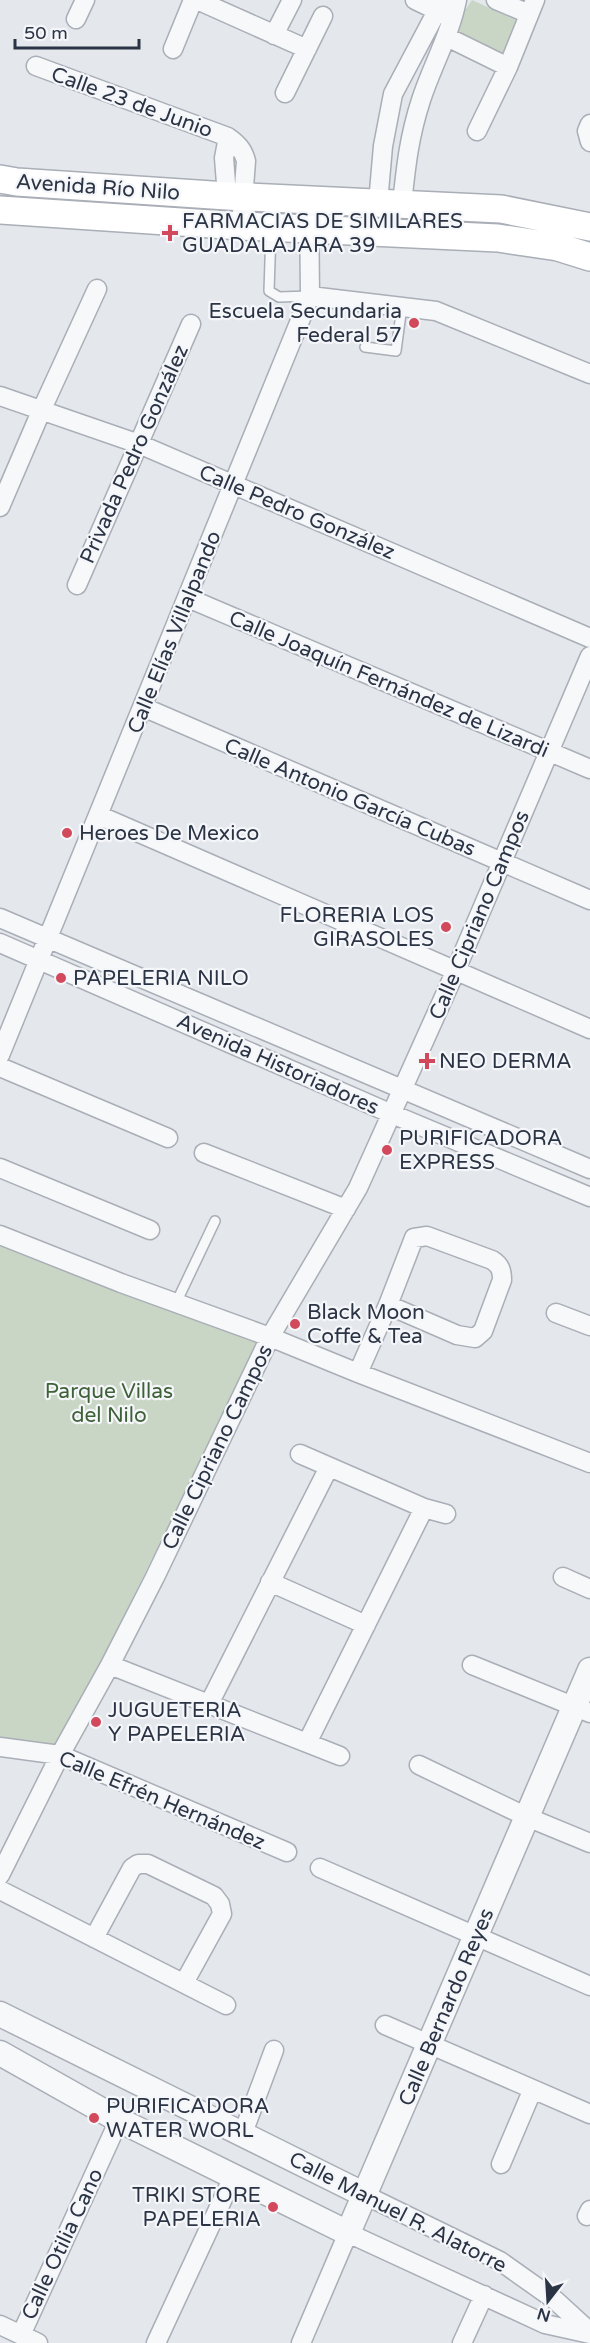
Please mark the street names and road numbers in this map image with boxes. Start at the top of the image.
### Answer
street label: Calle 23 de Junio [48,62,216,143]
street label: Avenida Río Nilo [15,169,181,206]
street label: Privada Pedro González [75,341,194,567]
street label: Calle Pedro González [195,460,399,565]
street label: Calle Elías Villalpando [122,527,227,737]
street label: Calle Joaquín Fernández de Lizardi [225,606,552,763]
street label: Calle Antonio García Cubas [220,733,479,862]
street label: Calle Cipriano Campos [424,807,535,1024]
street label: Avenida Historiadores [173,1009,383,1120]
street label: Calle Cipriano Campos [157,1341,278,1554]
street label: Calle Efrén Hernández [55,1746,269,1855]
street label: Calle Bernardo Reyes [393,1905,499,2110]
street label: Calle Manuel R. Alatorre [285,2147,511,2278]
street label: Calle Otilia Cano [16,2165,108,2324]

